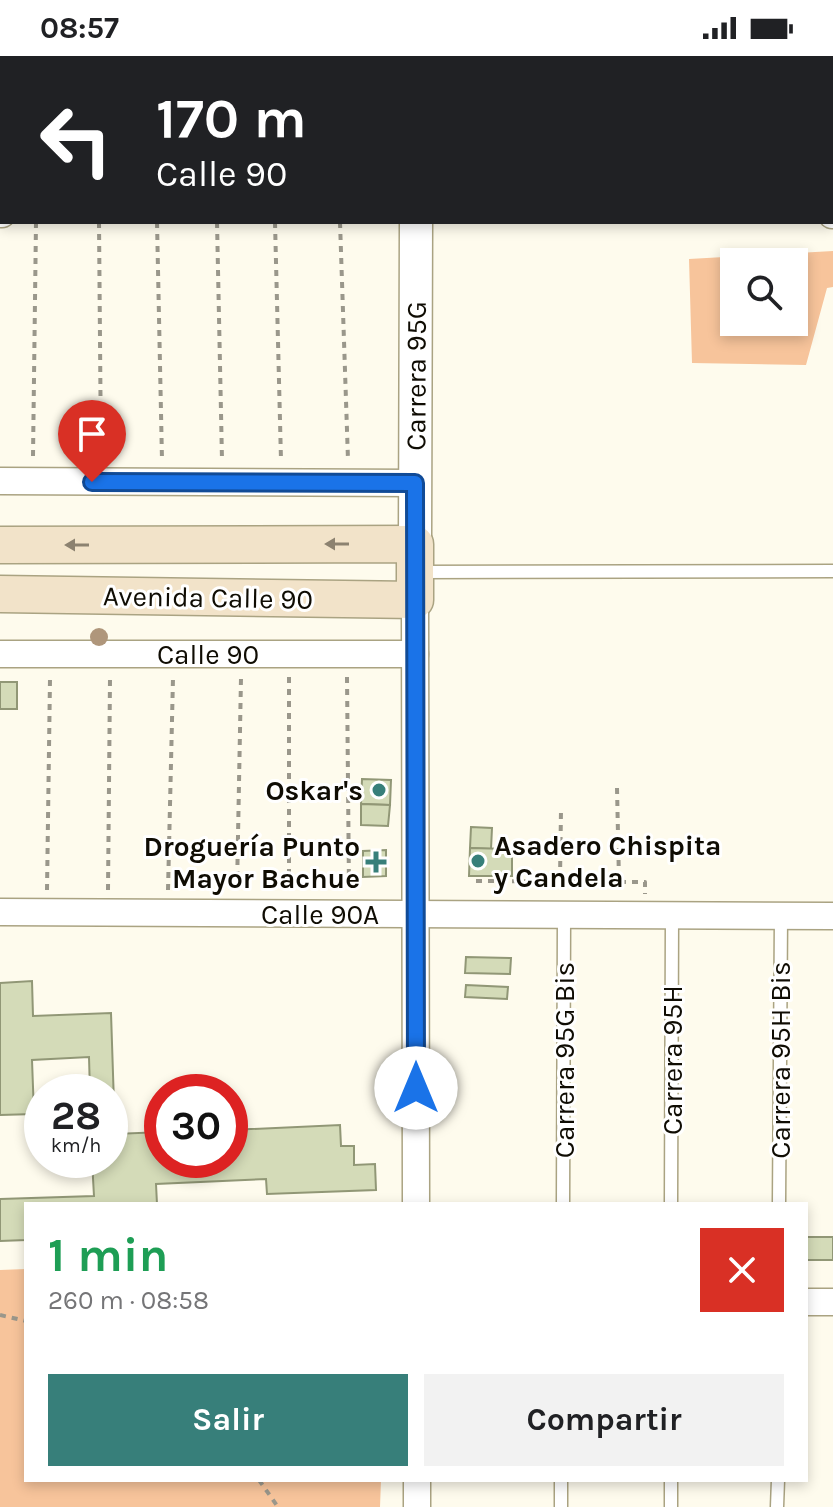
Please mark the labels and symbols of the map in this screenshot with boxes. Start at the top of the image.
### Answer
street label: Carrera 95G [399,301,433,451]
pin [58,400,126,482]
one-way arrow [324,538,349,550]
one-way arrow [64,539,89,551]
street label: Avenida Calle 90 [103,579,313,616]
street label: Calle 90 [157,638,259,671]
place label: Oskar's [265,774,363,807]
marker: Oskar's [370,781,388,799]
place label: Asadero Chispita y Candela [494,829,721,894]
place label: Droguería Punto Mayor Bachue [143,830,360,895]
marker: Asadero Chispita y Candela [469,852,487,870]
marker: Droguería Punto Mayor Bachue [367,853,385,871]
street label: Calle 90A [261,898,379,931]
street label: Carrera 95H Bis [764,961,797,1159]
street label: Carrera 95G Bis [548,962,581,1158]
street label: Carrera 95H [656,985,689,1135]
position arrow [374,1046,458,1130]
speed limit sign: 30 [144,1074,248,1178]

